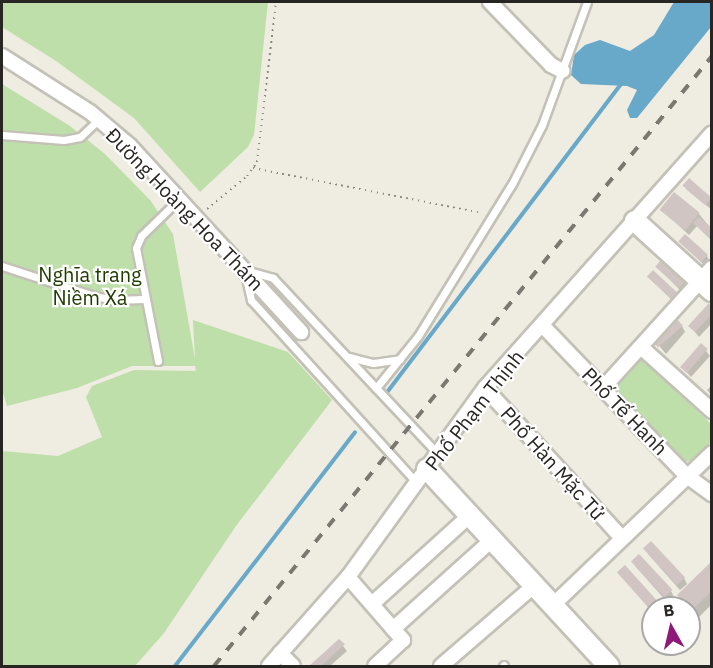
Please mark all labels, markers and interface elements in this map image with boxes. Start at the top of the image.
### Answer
street label: Đường Hoàng Hoa Thám [101,123,269,295]
park label: Nghĩa trang Niềm Xá [38,262,142,309]
street label: Phố Phạm Thịnh [420,345,528,475]
street label: Phố Tế Hanh [577,362,673,460]
street label: Phố Hàn Mặc Tử [496,402,610,524]
north arrow [641,596,701,656]
text: B [662,600,675,621]

